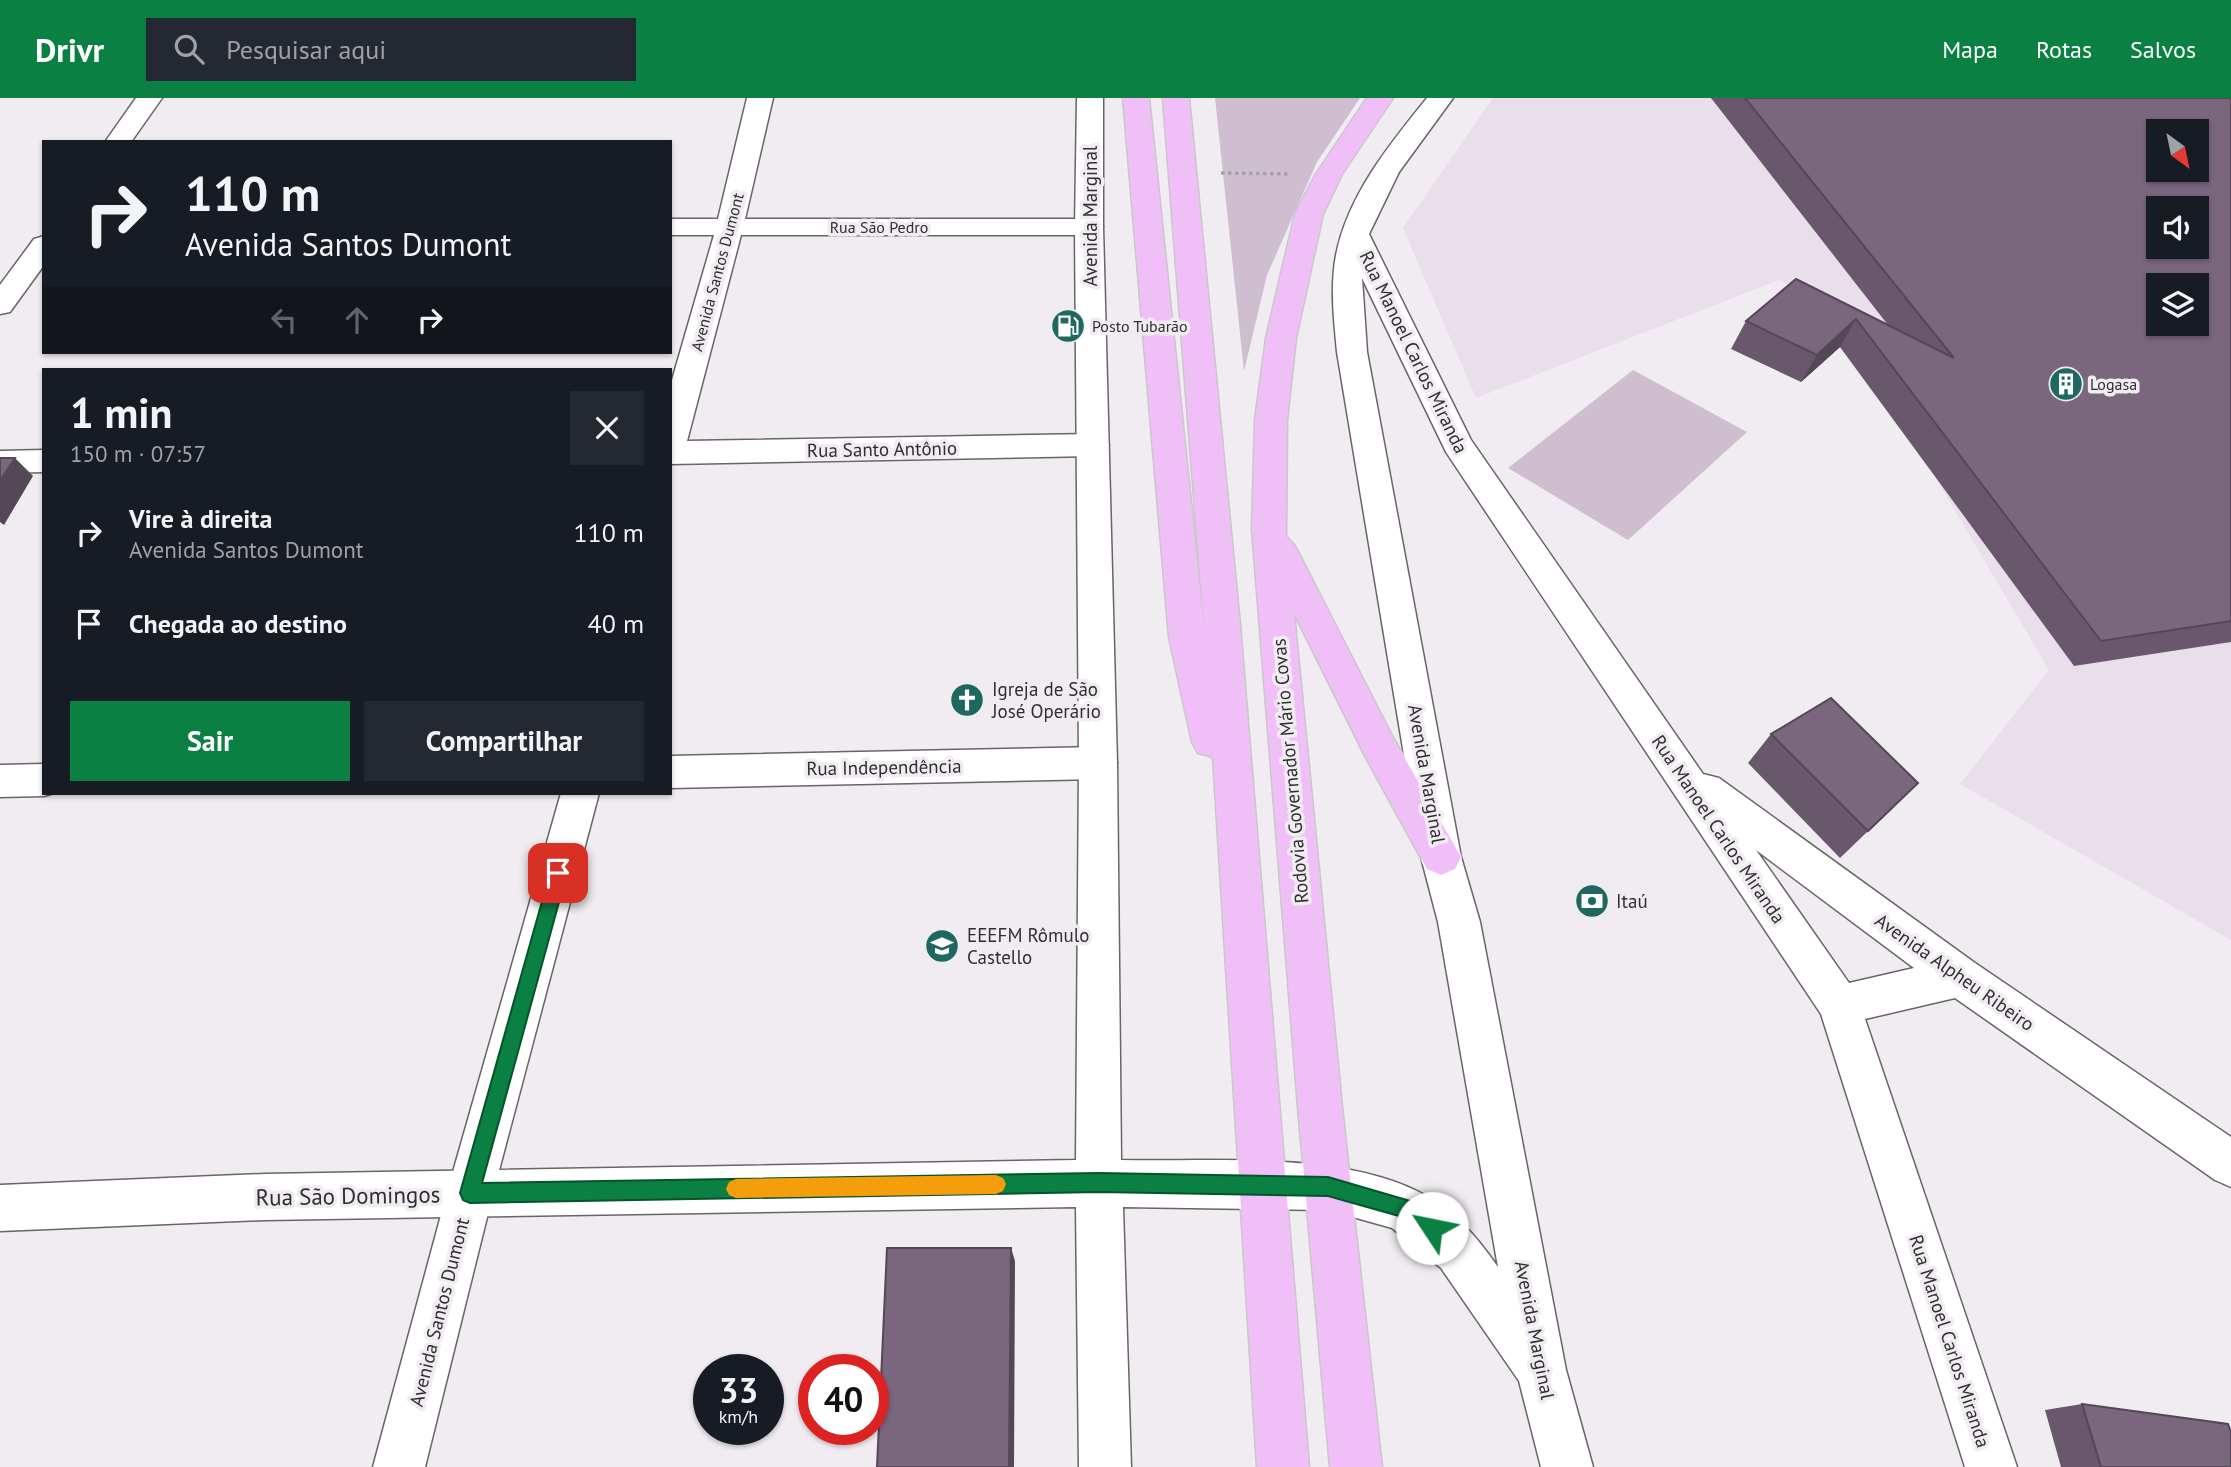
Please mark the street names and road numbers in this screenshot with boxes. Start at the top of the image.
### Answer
street label: Avenida Marginal [1078,145,1102,286]
street label: Avenida Santos Dumont [686,190,748,353]
street label: Rua São Pedro [830,217,928,237]
street label: Rua Manoel Carlos Miranda [1354,247,1474,457]
street label: Rua Santo Antônio [807,436,957,462]
street label: Rodovia Governador Mário Covas [1266,638,1314,904]
street label: Avenida Marginal [1403,703,1451,846]
street label: Rua Manoel Carlos Miranda [1647,730,1791,928]
street label: Rua Independência [806,754,962,780]
street label: Avenida Alpheu Ribeiro [1871,908,2039,1036]
street label: Rua São Domingos [255,1179,441,1212]
street label: Avenida Santos Dumont [404,1215,474,1409]
street label: Rua Manoel Carlos Miranda [1904,1232,1996,1450]
street label: Avenida Marginal [1510,1259,1560,1402]

